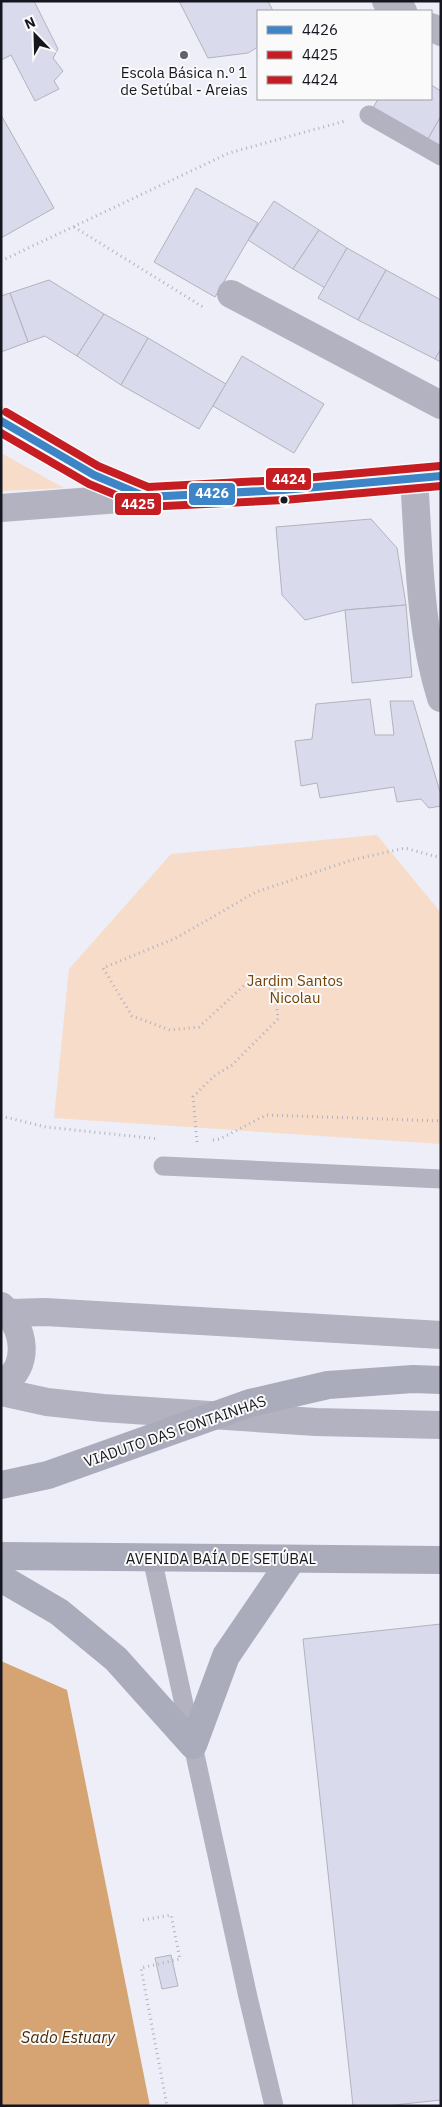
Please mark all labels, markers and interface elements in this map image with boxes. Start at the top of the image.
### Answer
north arrow [10,10,60,60]
legend [257,10,432,100]
text: N [22,13,38,33]
text: 4426 [302,20,338,39]
text: 4425 [302,45,338,64]
marker: Escola Básica n.º 1 de Setúbal - Areias [178,49,190,61]
place label: Escola Básica n.º 1 de Setúbal - Areias [120,63,248,99]
text: 4424 [302,70,338,89]
line badge: 4424 [265,467,312,491]
text: 4424 [272,470,306,488]
line badge: 4426 [188,482,236,506]
text: 4426 [195,484,229,502]
line badge: 4425 [114,492,162,516]
text: 4425 [121,495,155,513]
unlabelled marker [279,495,289,505]
park label: Jardim Santos Nicolau [247,971,343,1007]
street label: VIADUTO DAS FONTAINHAS [81,1391,269,1471]
street label: AVENIDA BAÍA DE SETÚBAL [126,1549,317,1568]
water label: Sado Estuary [21,2027,116,2047]

